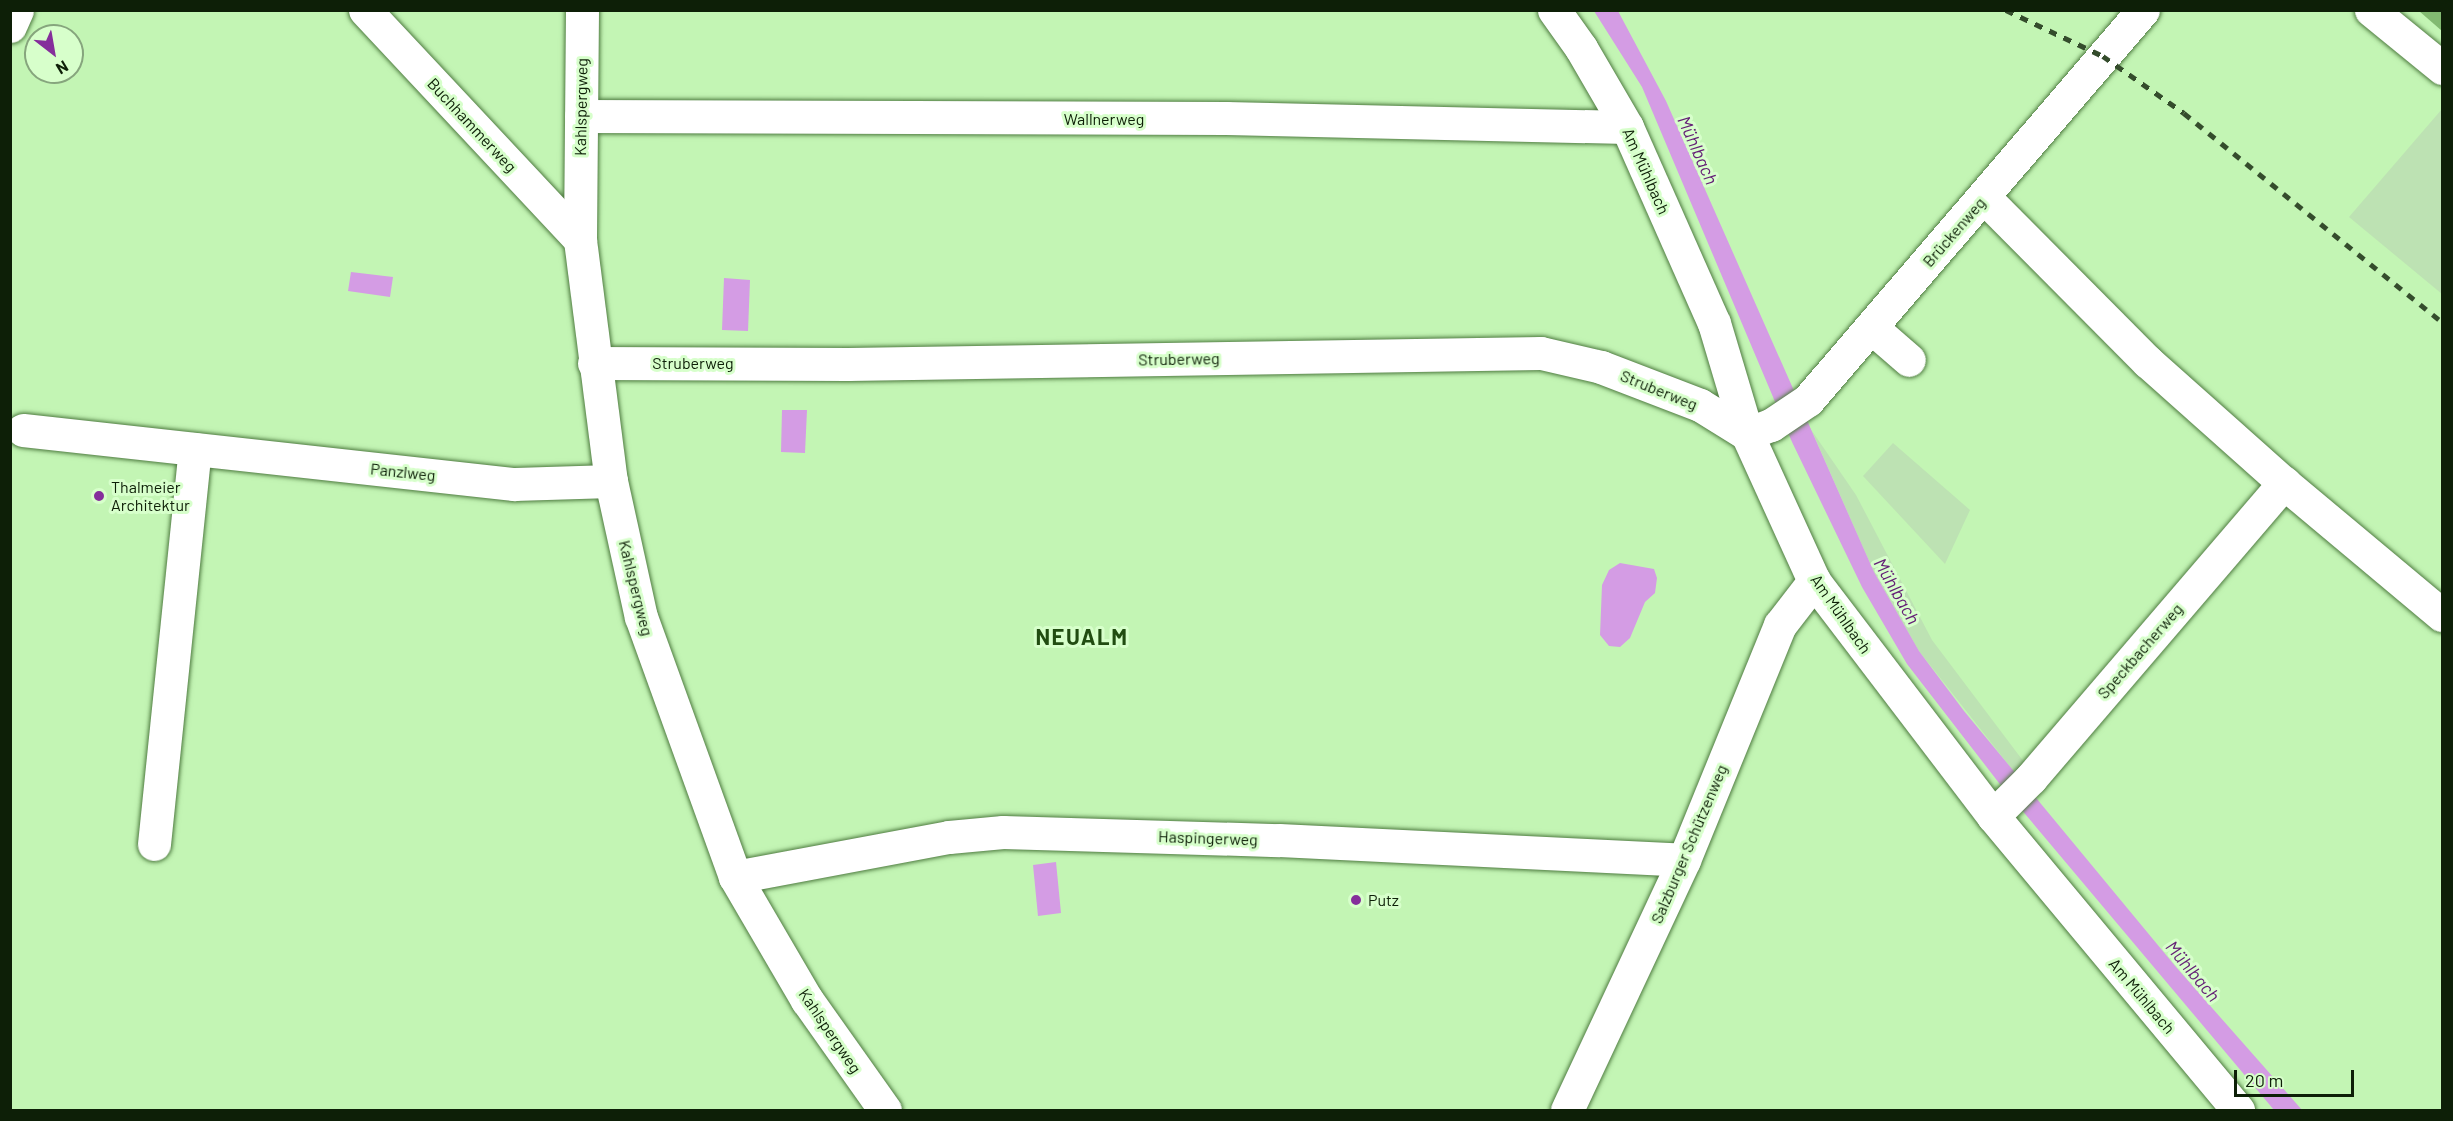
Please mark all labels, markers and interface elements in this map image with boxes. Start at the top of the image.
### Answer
north arrow [24,24,84,84]
text: N [53,57,72,79]
street label: Kahlspergweg [571,58,591,156]
street label: Buchhammerweg [424,74,520,176]
street label: Wallnerweg [1064,109,1144,129]
water label: Mühlbach [1673,112,1723,188]
street label: Am Mühlbach [1618,125,1674,217]
street label: Brückenweg [1919,193,1989,271]
street label: Struberweg [1138,349,1220,369]
street label: Struberweg [652,353,734,373]
street label: Struberweg [1618,366,1700,414]
street label: Panzlweg [369,459,437,485]
place label: Thalmeier Architektur [111,477,190,515]
marker: Thalmeier Architektur [92,489,106,503]
street label: Kahlspergweg [615,538,657,638]
water label: Mühlbach [1869,554,1925,628]
street label: Am Mühlbach [1807,571,1875,657]
street label: Speckbacherweg [2093,599,2187,703]
district label: NEUALM [1036,624,1128,650]
street label: Salzburger Schützenweg [1647,762,1731,926]
street label: Haspingerweg [1158,827,1258,849]
place label: Putz [1368,890,1399,910]
marker: Putz [1349,893,1363,907]
water label: Mühlbach [2161,936,2225,1006]
street label: Am Mühlbach [2105,954,2179,1038]
street label: Kahlspergweg [795,985,865,1077]
scale bar [2237,1058,2357,1096]
text: 20 m [2245,1069,2283,1091]

